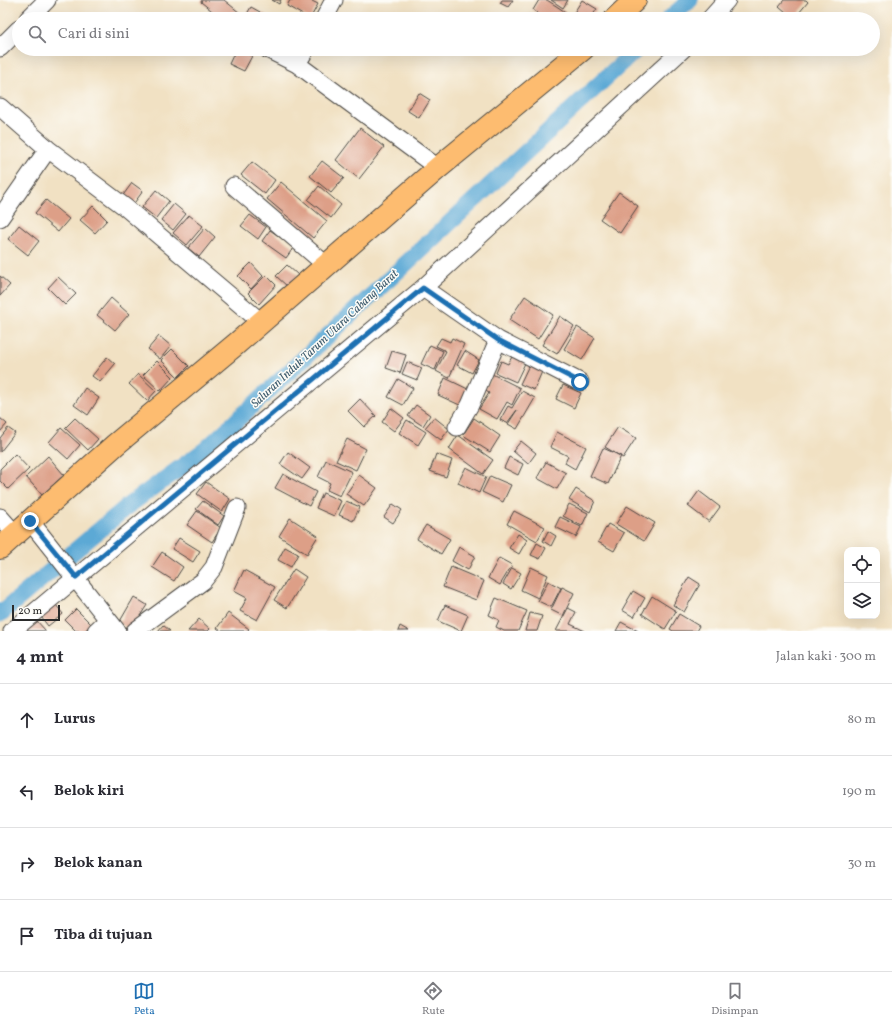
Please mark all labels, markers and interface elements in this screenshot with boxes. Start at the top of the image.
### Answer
search box [12,12,880,56]
icon: search [26,23,48,45]
text: Cari di sini [58,24,129,45]
water label: Saluran Induk Tarum Utara Cabang Barat [248,266,403,412]
route start [571,373,589,391]
route end [21,512,39,530]
map controls [844,547,880,619]
button: locate [844,547,880,583]
button: layers [844,583,880,619]
scale bar [12,603,60,622]
text: 20 m [18,604,42,619]
text: 4 mnt [16,646,64,669]
text: Jalan kaki · 300 m [776,648,876,666]
icon: ahead [16,709,38,731]
text: Lurus [54,709,95,730]
text: 80 m [847,711,876,729]
icon: left [16,781,38,803]
text: Belok kiri [54,781,124,802]
text: 190 m [842,783,876,801]
icon: right [16,853,38,875]
text: Belok kanan [54,853,143,874]
text: 30 m [848,855,876,873]
icon: arrive [16,925,38,947]
text: Tiba di tujuan [54,925,153,946]
tab: Peta [133,980,155,1019]
tab: Rute [422,980,445,1019]
tab: Disimpan [711,980,759,1019]

